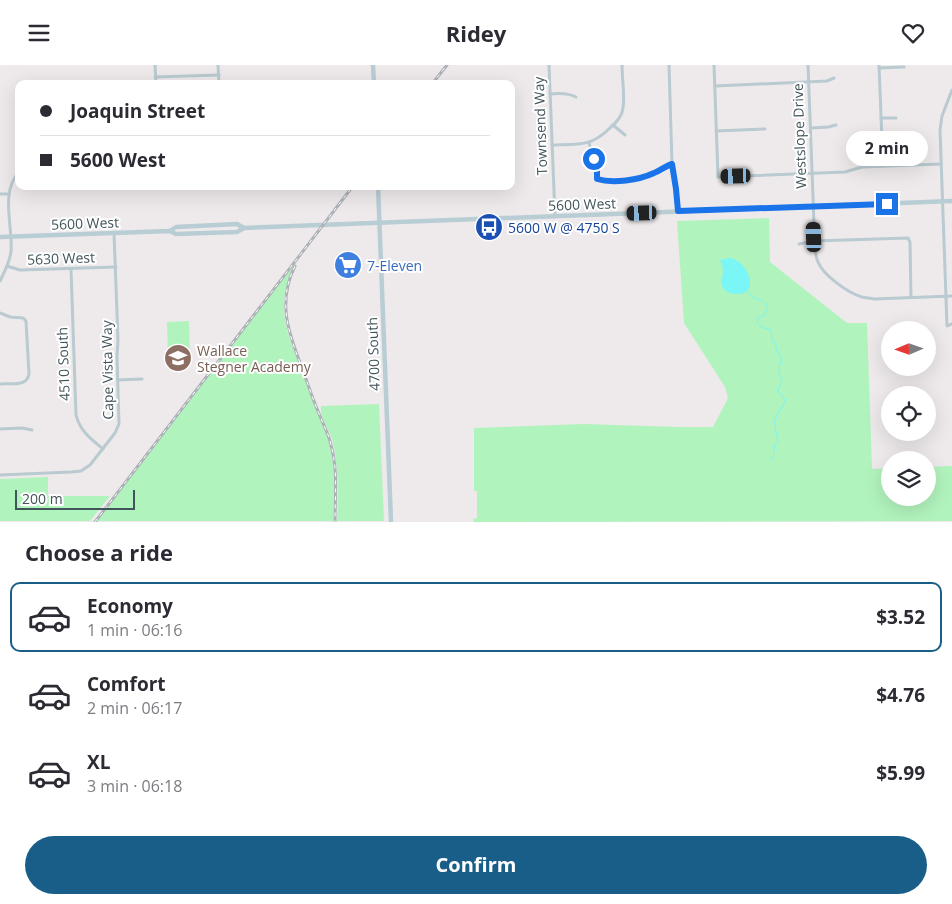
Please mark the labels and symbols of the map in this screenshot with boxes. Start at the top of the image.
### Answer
street label: Townsend Way [529,75,551,176]
street label: Westslope Drive [788,83,810,189]
callout: 2 min [846,131,928,167]
route start [583,148,605,170]
car [720,168,751,184]
street label: 5600 West [548,193,616,215]
route end [876,193,898,215]
car [626,205,657,221]
street label: 5600 West [51,212,119,234]
bus stop icon: 5600 W @ 4750 S [474,212,504,242]
place label: 5600 W @ 4750 S [508,218,620,237]
car [805,222,822,252]
street label: 5630 West [27,247,95,269]
supermarket icon: 7-Eleven [333,250,363,280]
place label: 7-Eleven [367,256,422,275]
street label: 4700 South [362,317,384,391]
street label: Cape Vista Way [97,319,117,420]
north arrow [881,321,936,376]
street label: 4510 South [52,327,74,401]
place label: Wallace Stegner Academy [197,341,312,376]
school or university icon: Wallace Stegner Academy [163,343,193,373]
scale bar [15,487,135,510]

